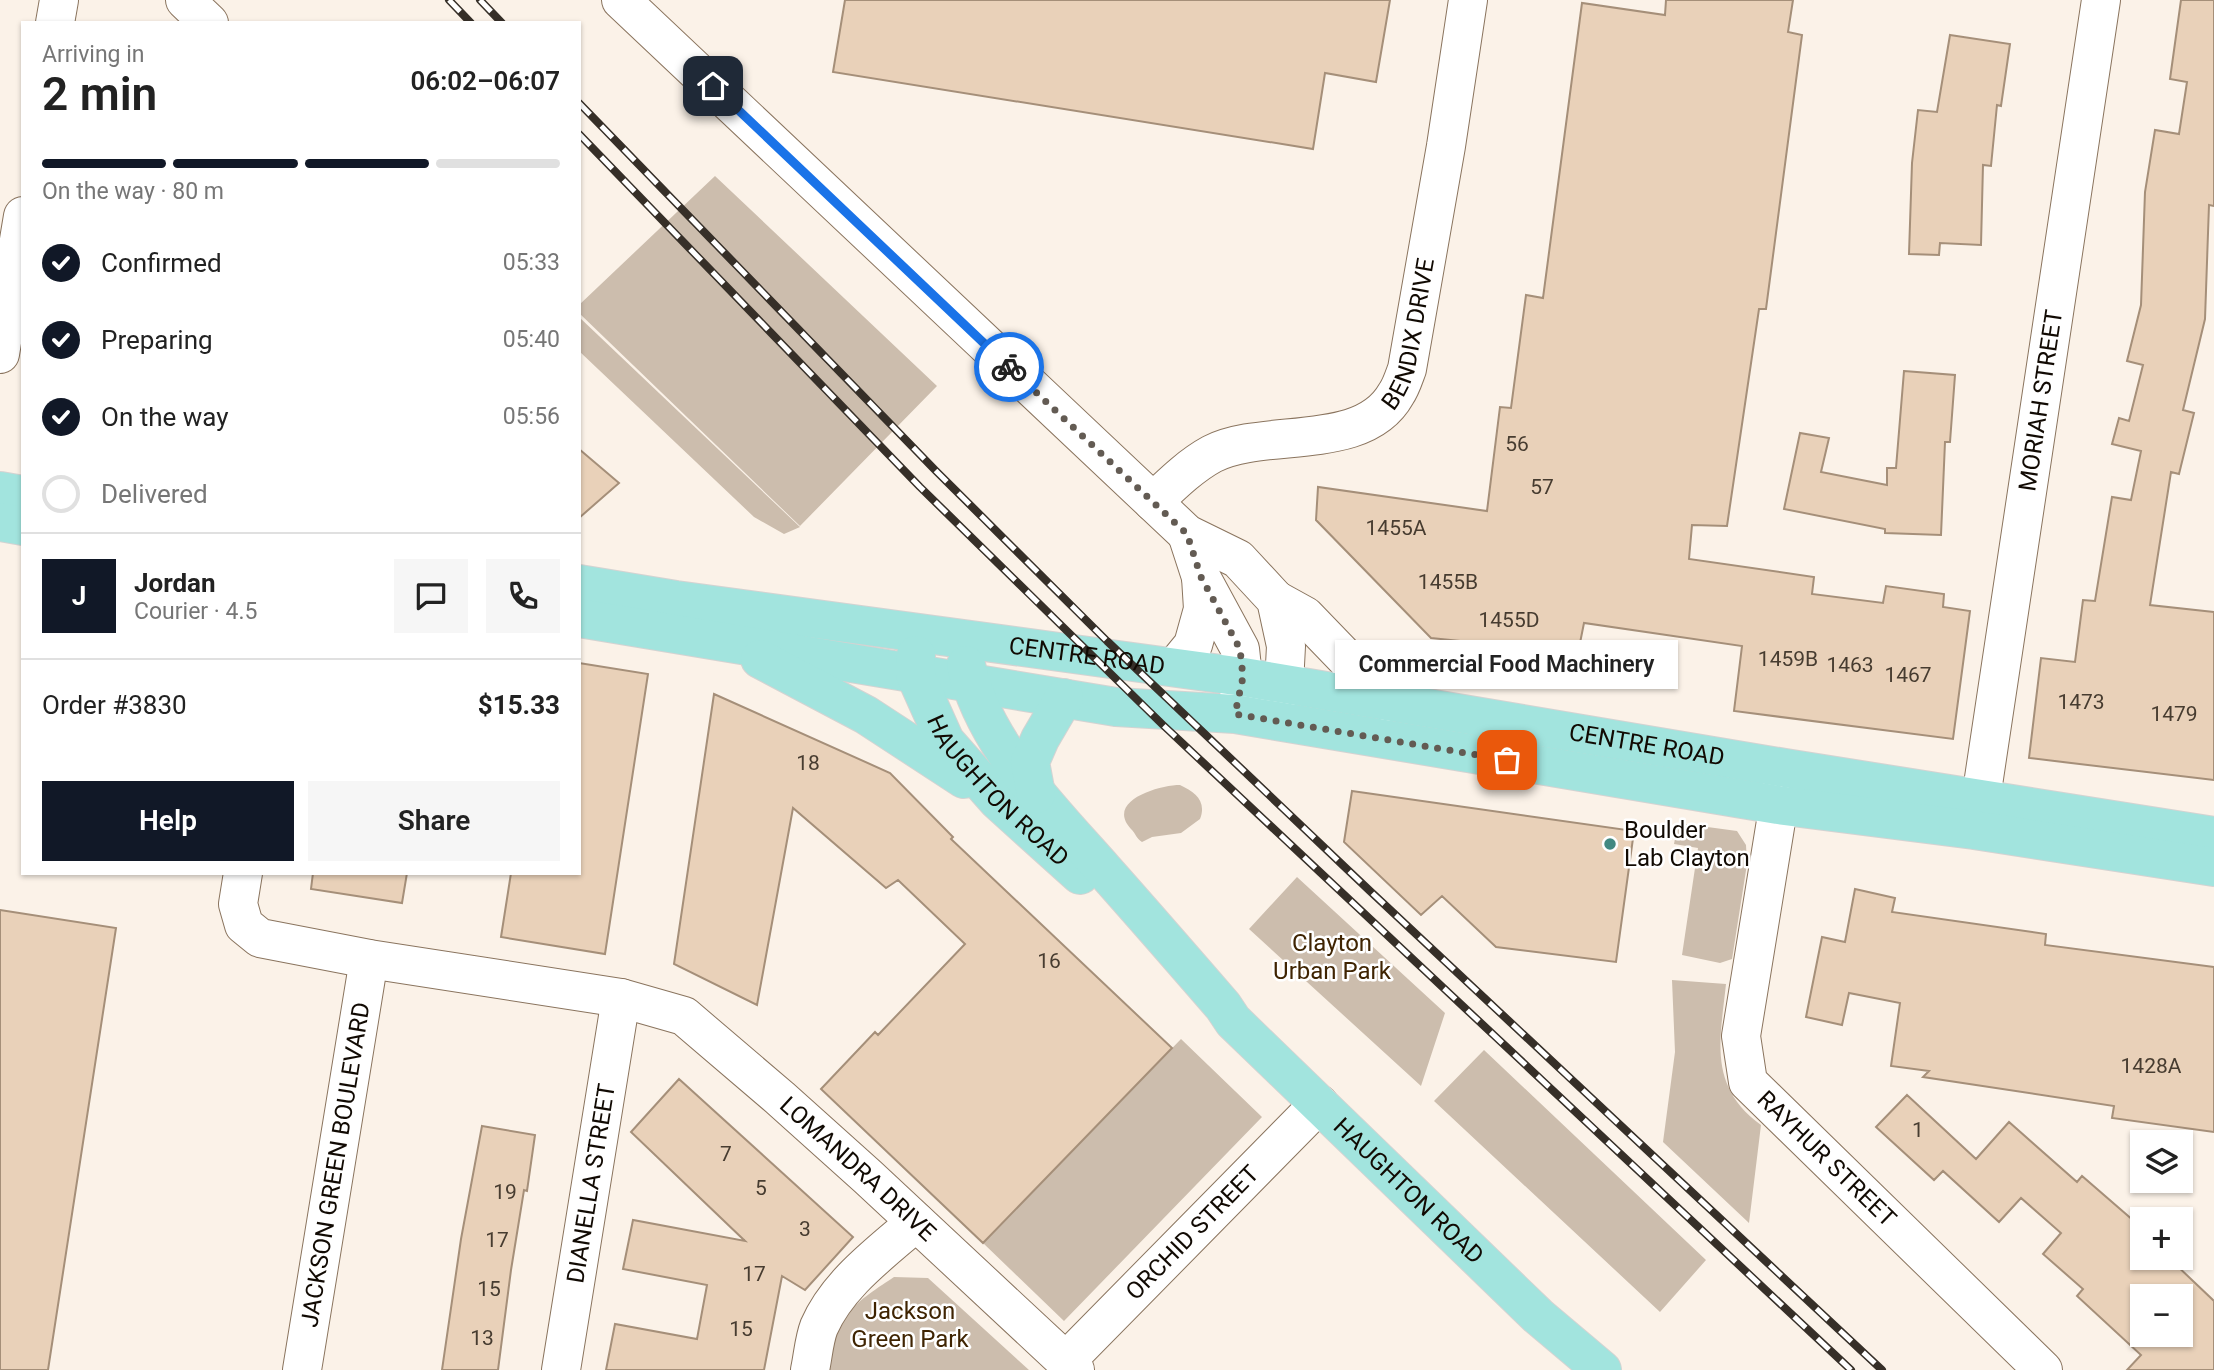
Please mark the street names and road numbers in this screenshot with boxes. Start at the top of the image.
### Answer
street label: BENDIX DRIVE [1376,256,1440,415]
street label: MORIAH STREET [2013,308,2068,493]
street label: CENTRE ROAD [1007,631,1167,680]
street label: HAUGHTON ROAD [921,710,1074,872]
street label: CENTRE ROAD [1567,718,1727,772]
street label: JACKSON GREEN BOULEVARD [295,1000,376,1329]
street label: DIANELLA STREET [561,1082,621,1285]
street label: RAYHUR STREET [1752,1085,1902,1233]
street label: LOMANDRA DRIVE [774,1091,942,1247]
street label: HAUGHTON ROAD [1328,1112,1489,1270]
street label: ORCHID STREET [1120,1160,1265,1306]

